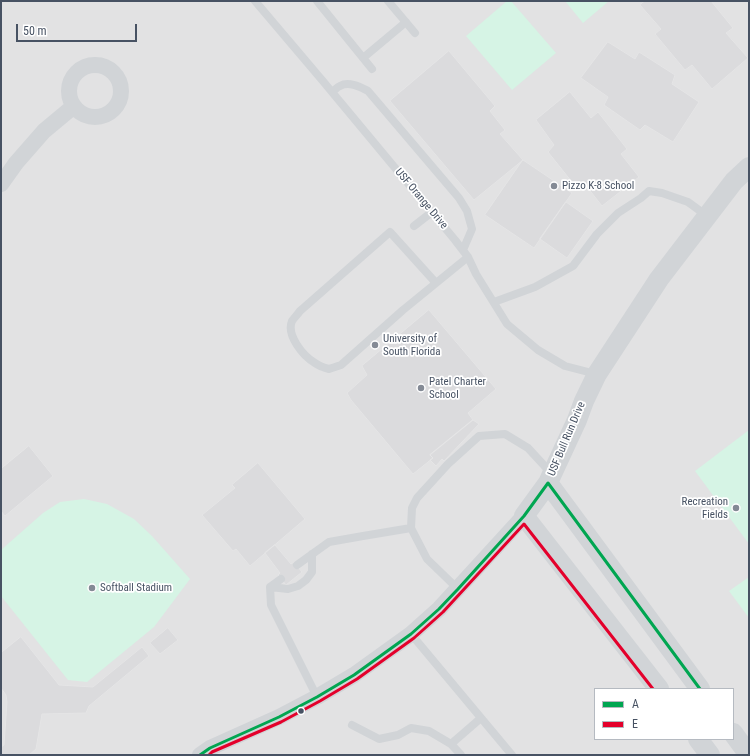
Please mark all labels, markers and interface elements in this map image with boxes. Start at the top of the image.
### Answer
scale bar [18,16,139,42]
text: 50 m [23,24,47,38]
street label: USF Orange Drive [392,166,450,232]
place label: Pizzo K-8 School [562,179,634,193]
marker: Pizzo K-8 School [549,181,559,191]
place label: University of South Florida [383,332,441,358]
marker: University of South Florida [370,340,380,350]
place label: Patel Charter School [429,375,486,401]
marker: Patel Charter School [416,383,426,393]
street label: USF Bull Run Drive [545,400,589,478]
place label: Recreation Fields [682,495,728,521]
marker: Recreation Fields [731,503,741,513]
place label: Softball Stadium [100,581,172,595]
marker: Softball Stadium [87,583,97,593]
legend [594,688,734,740]
text: A [632,697,639,711]
unlabelled marker [296,706,306,716]
text: E [632,717,638,731]

